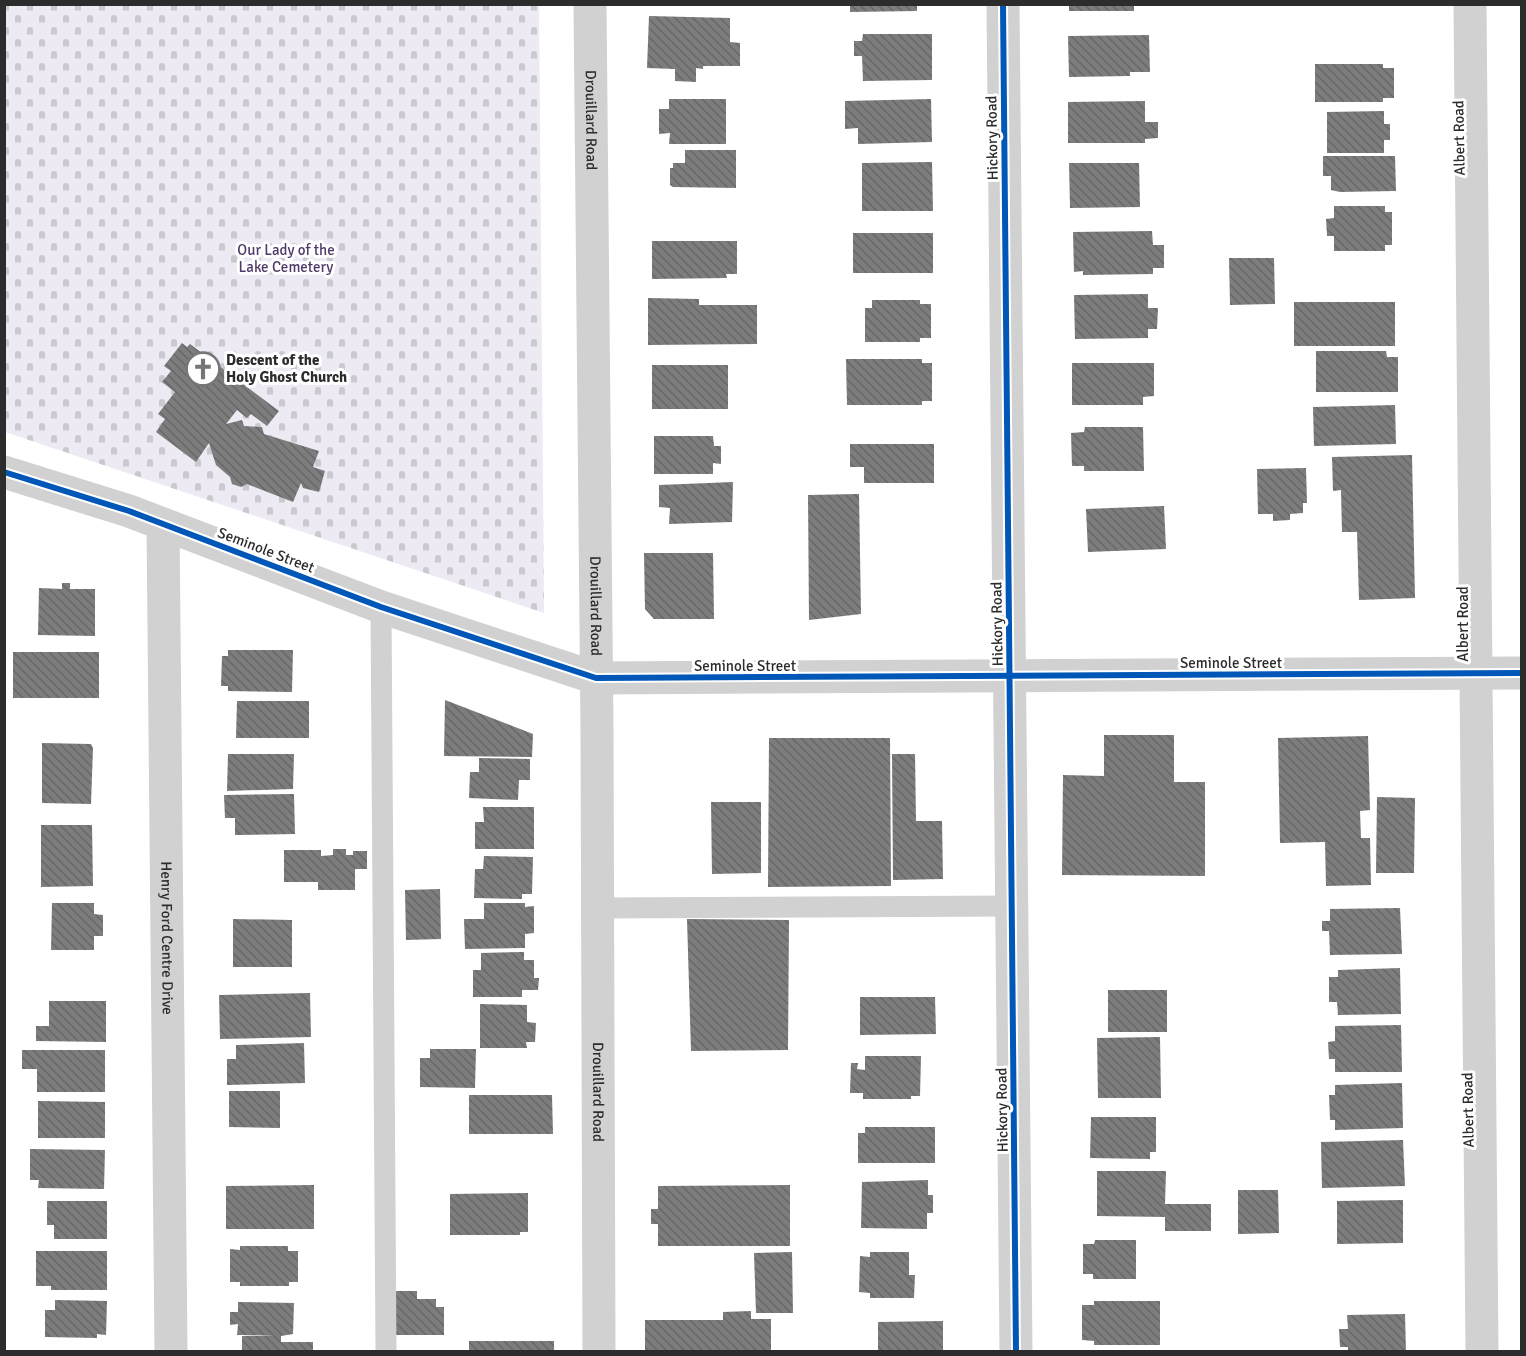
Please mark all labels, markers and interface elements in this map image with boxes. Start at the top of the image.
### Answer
street label: Drouillard Road [582,70,601,170]
street label: Hickory Road [982,96,1002,180]
street label: Albert Road [1449,100,1469,176]
park label: Our Lady of the Lake Cemetery [237,241,335,276]
church icon: Descent of the Holy Ghost Church [185,351,221,387]
place label: Descent of the Holy Ghost Church [226,351,347,386]
street label: Seminole Street [215,523,317,577]
street label: Drouillard Road [586,556,605,656]
street label: Hickory Road [987,582,1007,666]
street label: Albert Road [1454,586,1472,662]
street label: Seminole Street [1180,654,1282,672]
street label: Seminole Street [694,657,796,675]
street label: Henry Ford Centre Drive [157,861,177,1015]
street label: Drouillard Road [589,1042,607,1142]
street label: Hickory Road [992,1068,1012,1152]
street label: Albert Road [1458,1072,1478,1148]

